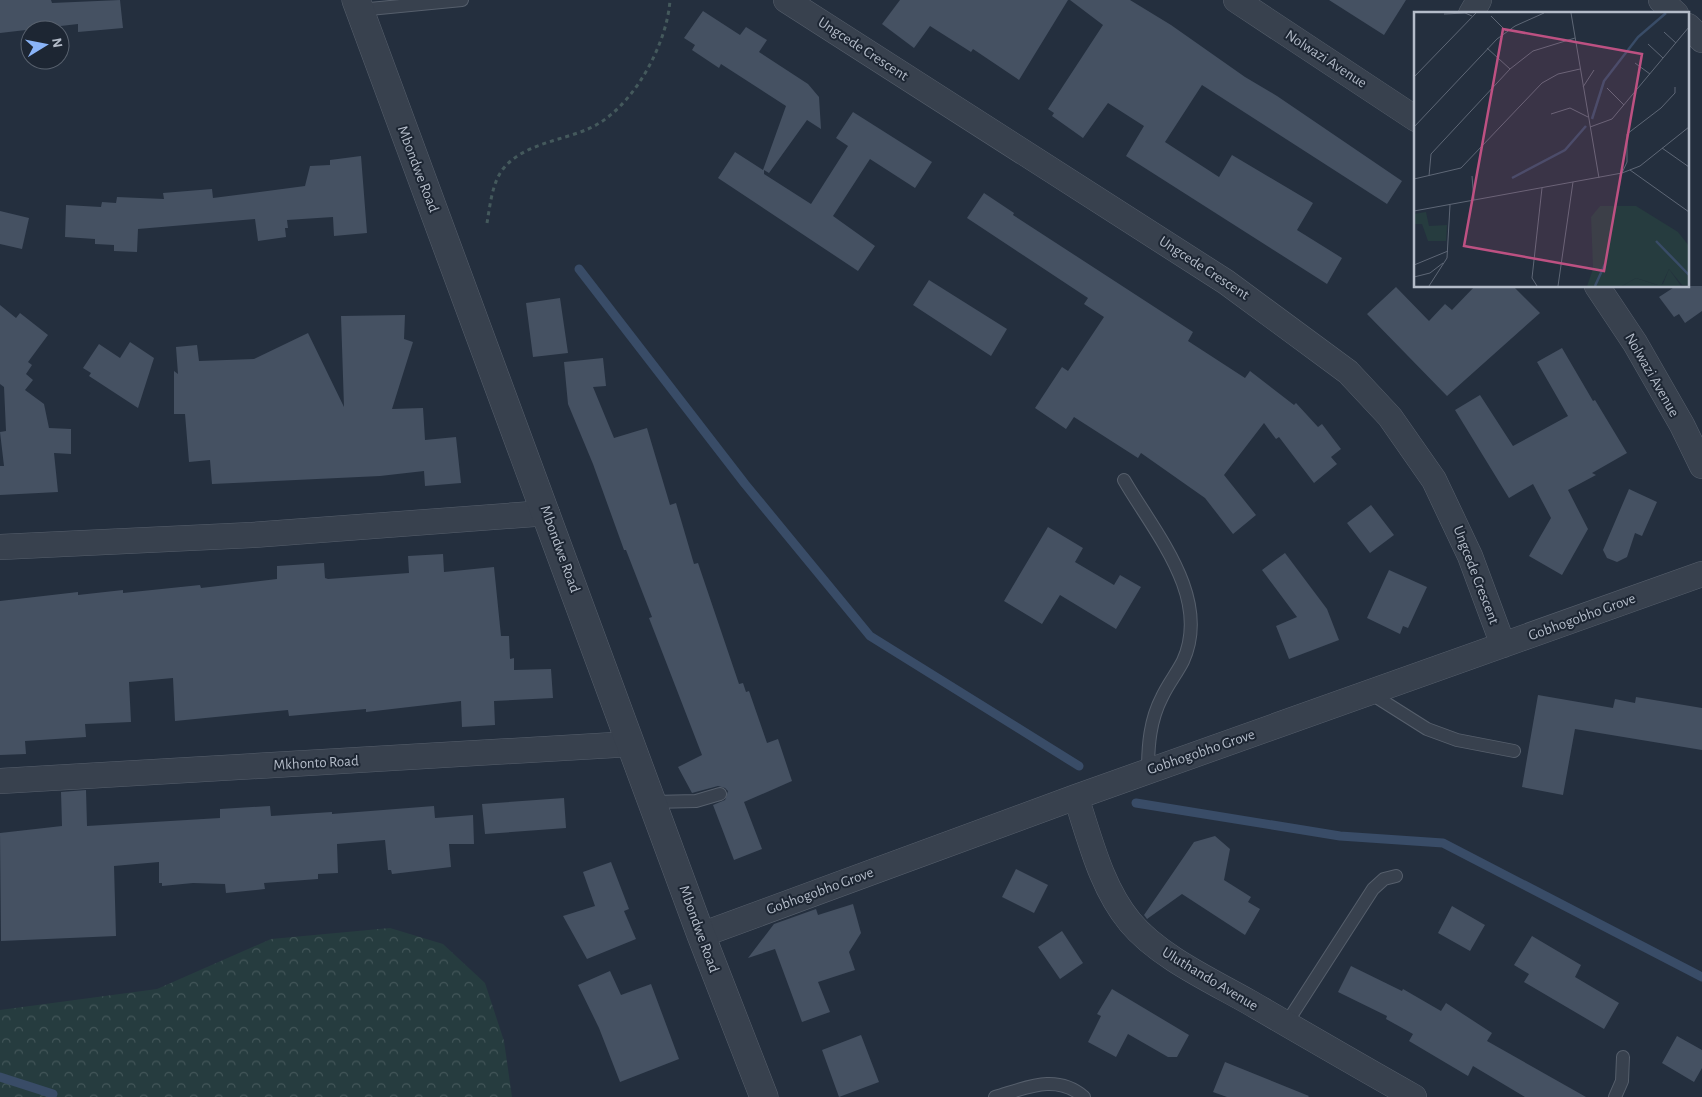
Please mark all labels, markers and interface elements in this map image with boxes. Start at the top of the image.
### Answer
inset map [1414,12,1690,288]
street label: Ungcede Crescent [815,14,911,84]
north arrow [20,20,70,70]
street label: Nolwazi Avenue [1283,27,1369,91]
text: N [49,37,65,49]
street label: Mbondwe Road [395,124,441,215]
street label: Ungcede Crescent [1156,233,1252,303]
street label: Nolwazi Avenue [1622,331,1682,419]
street label: Mbondwe Road [537,503,583,595]
street label: Ungcede Crescent [1450,524,1502,626]
street label: Gobhogobho Grove [1526,591,1638,643]
street label: Gobhogobho Grove [1145,727,1257,777]
street label: Mkhonto Road [273,753,359,773]
street label: Gobhogobho Grove [764,865,876,917]
street label: Mbondwe Road [676,883,722,975]
street label: Uluthando Avenue [1159,944,1261,1014]

